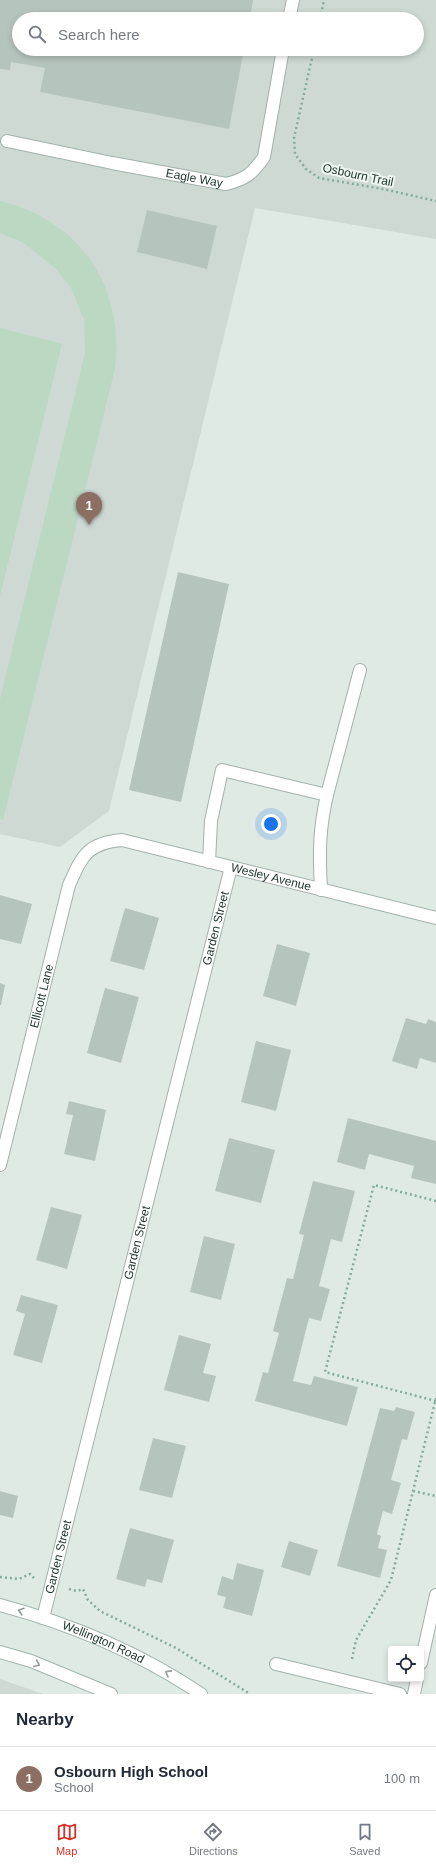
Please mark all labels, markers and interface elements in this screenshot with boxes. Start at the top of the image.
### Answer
search box [12,12,424,56]
icon: search [26,23,48,45]
text: Search here [58,26,140,43]
street label: Osbourn Trail [321,161,395,189]
street label: Eagle Way [165,166,224,190]
pin: 1 [76,492,102,525]
your location [261,814,281,834]
street label: Wesley Avenue [229,860,313,894]
street label: Garden Street [200,889,232,967]
street label: Ellicott Lane [27,962,56,1030]
street label: Garden Street [121,1204,153,1281]
street label: Garden Street [42,1518,74,1595]
one-way arrow [17,1607,24,1616]
street label: Wellington Road [61,1618,147,1666]
map controls [388,1646,424,1682]
button: locate [388,1646,424,1682]
one-way arrow [34,1659,41,1667]
one-way arrow [165,1671,172,1678]
text: Nearby [16,1710,74,1729]
text: Osbourn High School [54,1763,208,1780]
text: 1 [25,1771,33,1786]
text: 100 m [384,1771,420,1786]
text: School [54,1780,94,1795]
tab: Map [56,1821,78,1857]
tab: Directions [189,1821,238,1857]
tab: Saved [349,1821,380,1857]

